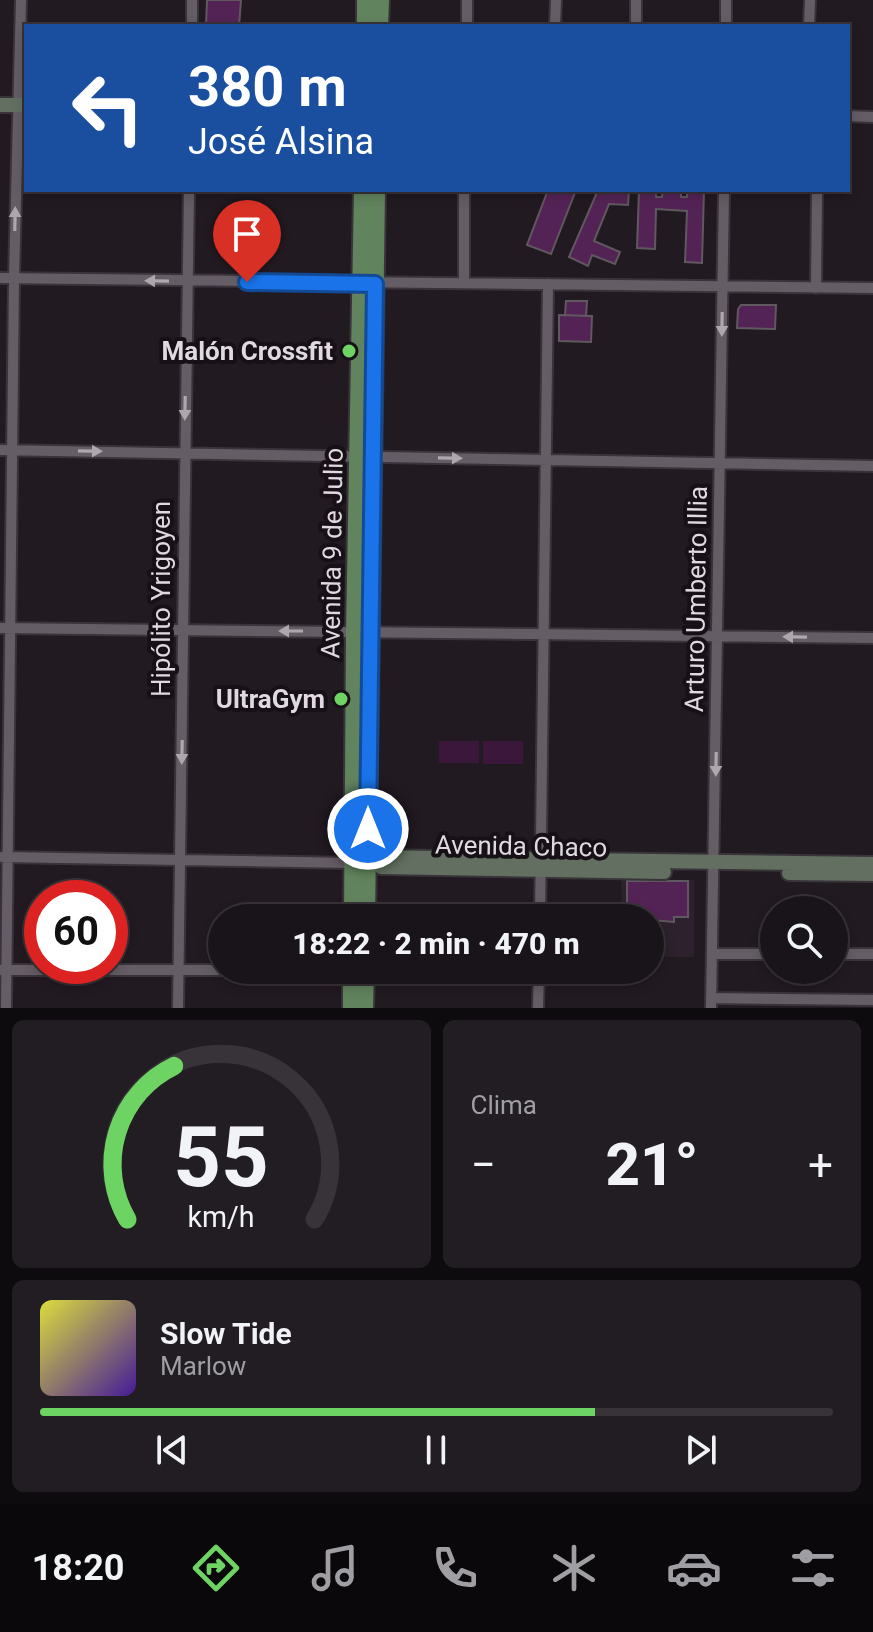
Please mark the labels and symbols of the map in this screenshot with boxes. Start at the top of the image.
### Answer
pin [213,200,281,282]
one-way arrow [9,206,21,231]
one-way arrow [144,275,169,287]
one-way arrow [716,312,728,337]
place label: Malón Crossfit [162,336,333,366]
marker: Malón Crossfit [340,342,358,360]
one-way arrow [179,396,191,421]
one-way arrow [78,445,103,457]
street label: Avenida 9 de Julio [315,447,349,659]
one-way arrow [438,452,463,464]
street label: Arturo Umberto Illia [679,486,713,712]
street label: Hipólito Yrigoyen [146,501,176,697]
one-way arrow [278,625,303,637]
one-way arrow [782,631,807,643]
place label: UltraGym [216,684,325,714]
marker: UltraGym [332,690,350,708]
one-way arrow [175,740,188,765]
one-way arrow [709,752,722,777]
position arrow [326,787,410,871]
street label: Avenida Chaco [435,829,607,863]
speed limit sign: 60 [24,880,128,984]

